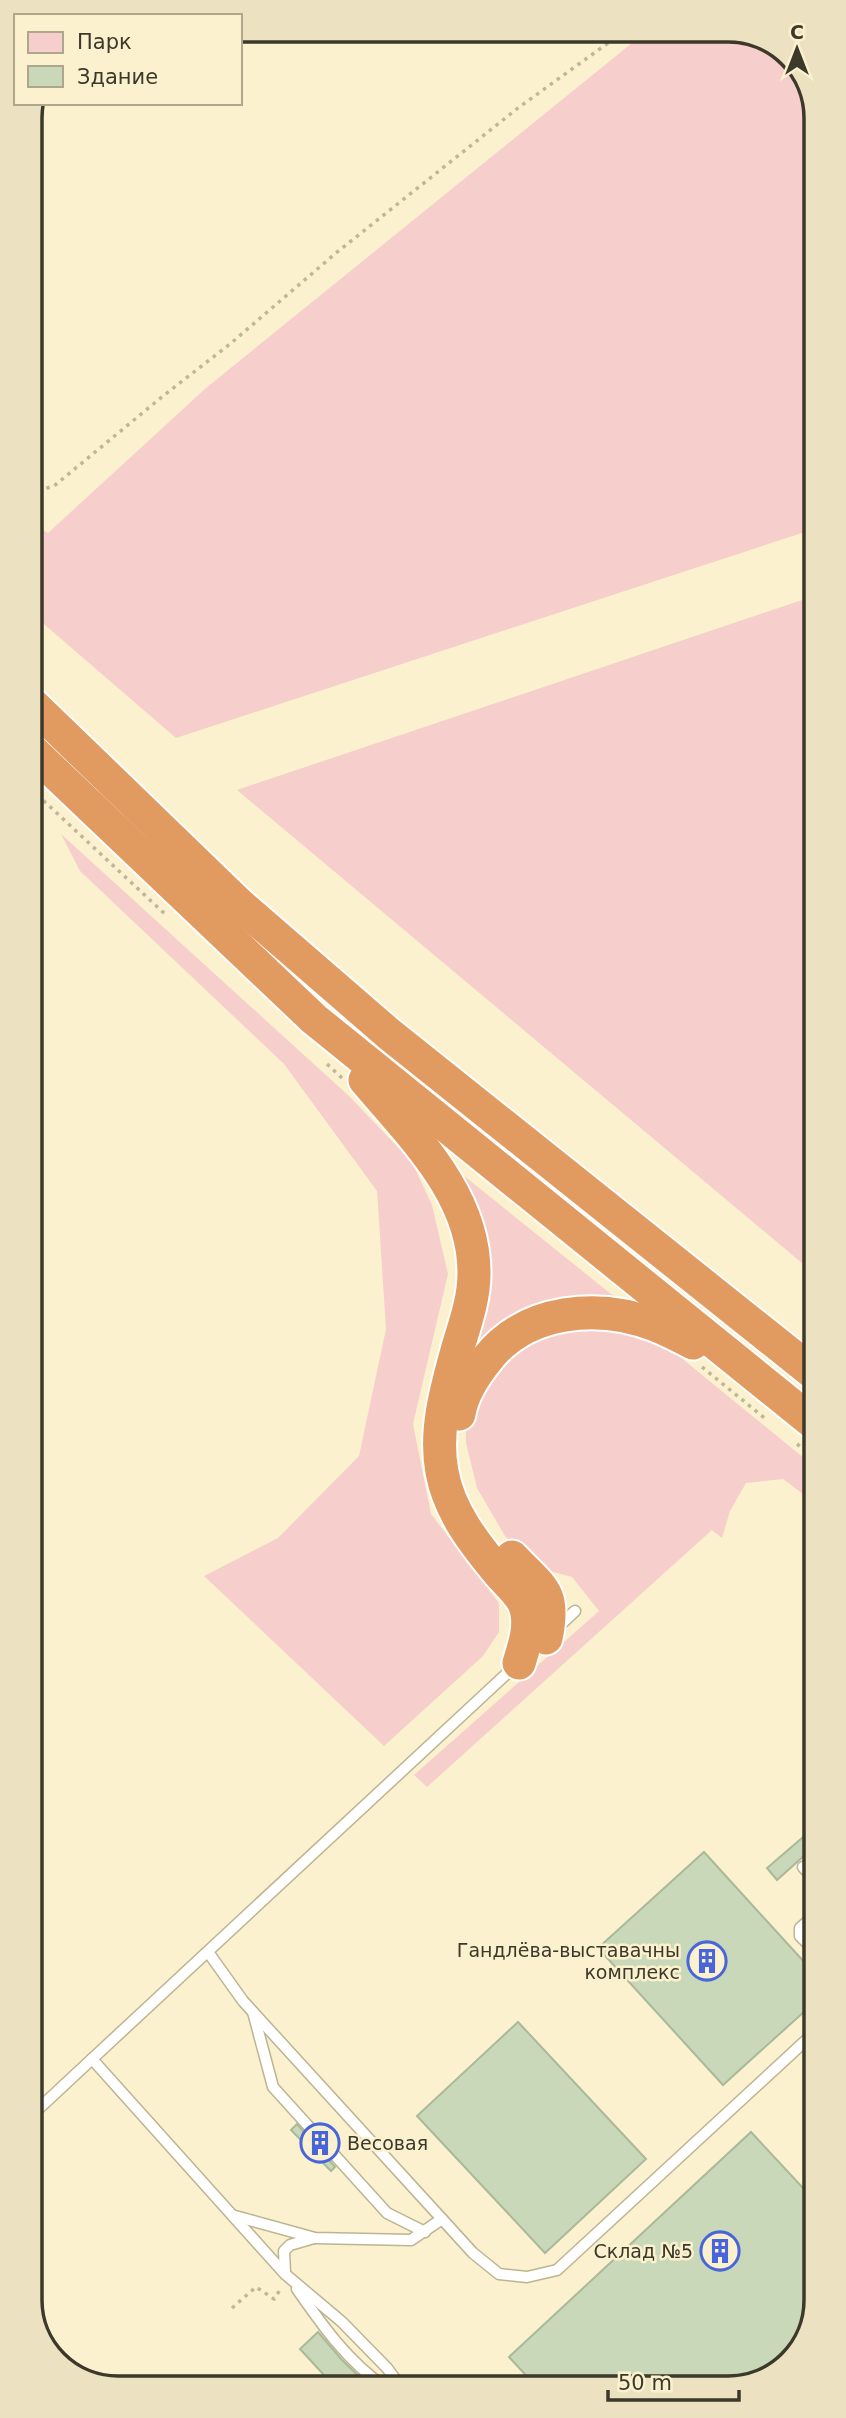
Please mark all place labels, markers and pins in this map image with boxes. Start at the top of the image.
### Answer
place label: Гандлёва-выставачны комплекс [457,1939,680,1983]
building icon: Гандлёва-выставачны комплекс [686,1940,728,1982]
building icon: Весовая [299,2122,341,2164]
place label: Весовая [347,2132,428,2154]
building icon: Склад №5 [699,2230,741,2272]
place label: Склад №5 [593,2240,693,2262]

